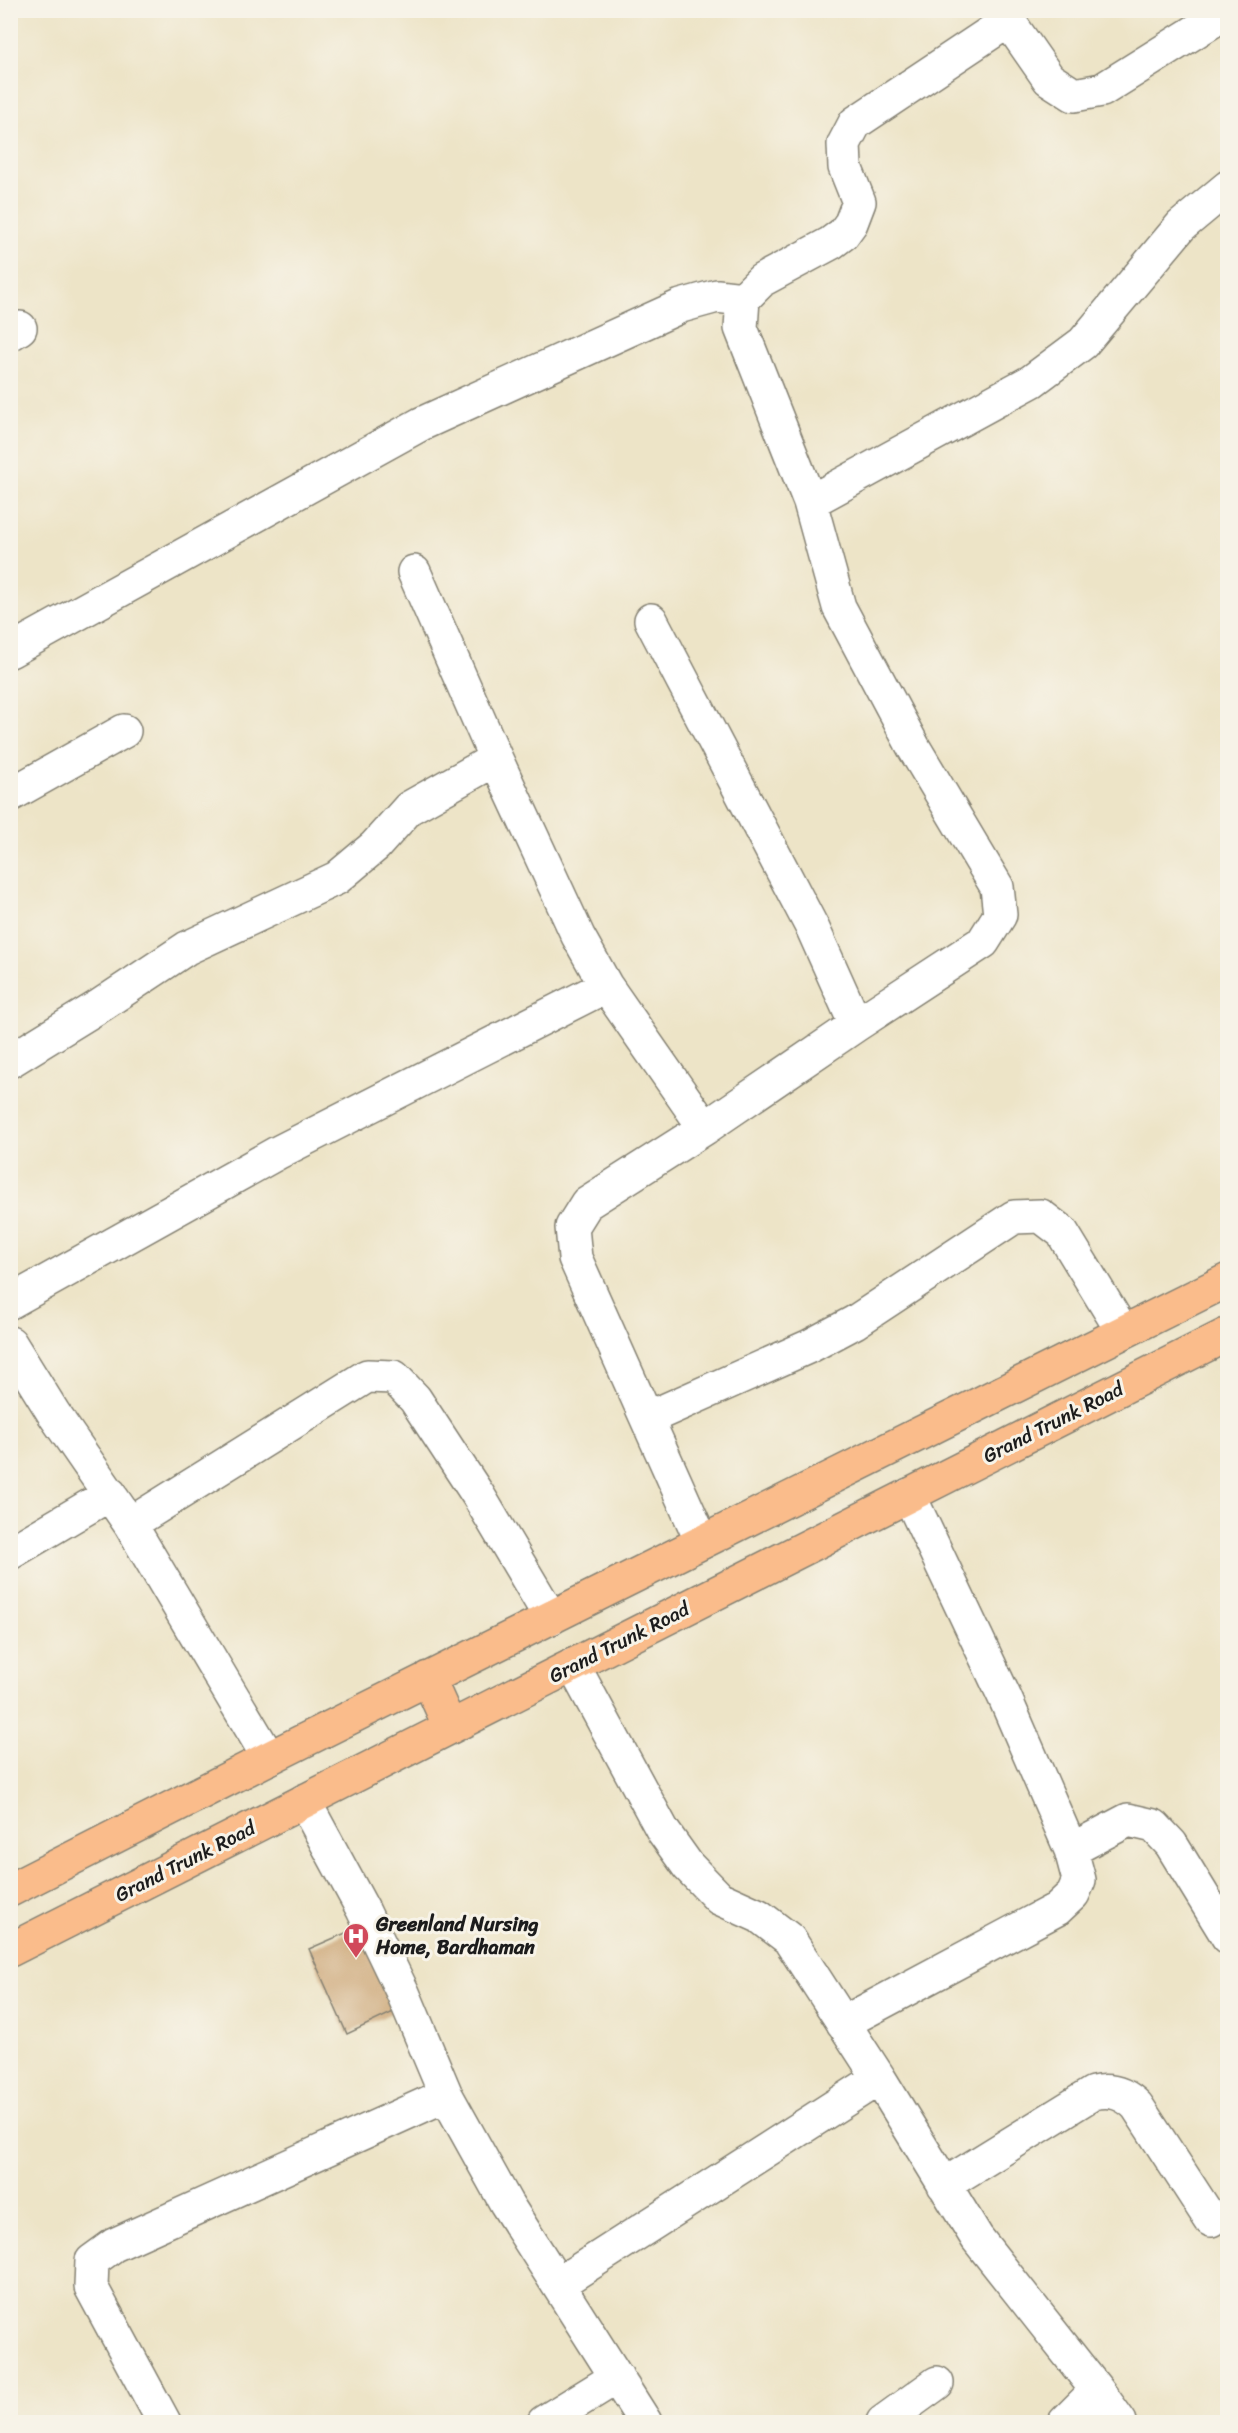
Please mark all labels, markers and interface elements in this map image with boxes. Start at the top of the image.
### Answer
street label: Grand Trunk Road [977,1371,1131,1473]
street label: Grand Trunk Road [543,1591,697,1693]
street label: Grand Trunk Road [109,1810,263,1912]
place label: Greenland Nursing Home, Bardhaman [375,1907,539,1965]
hospital icon: Greenland Nursing Home, Bardhaman [341,1921,371,1959]

